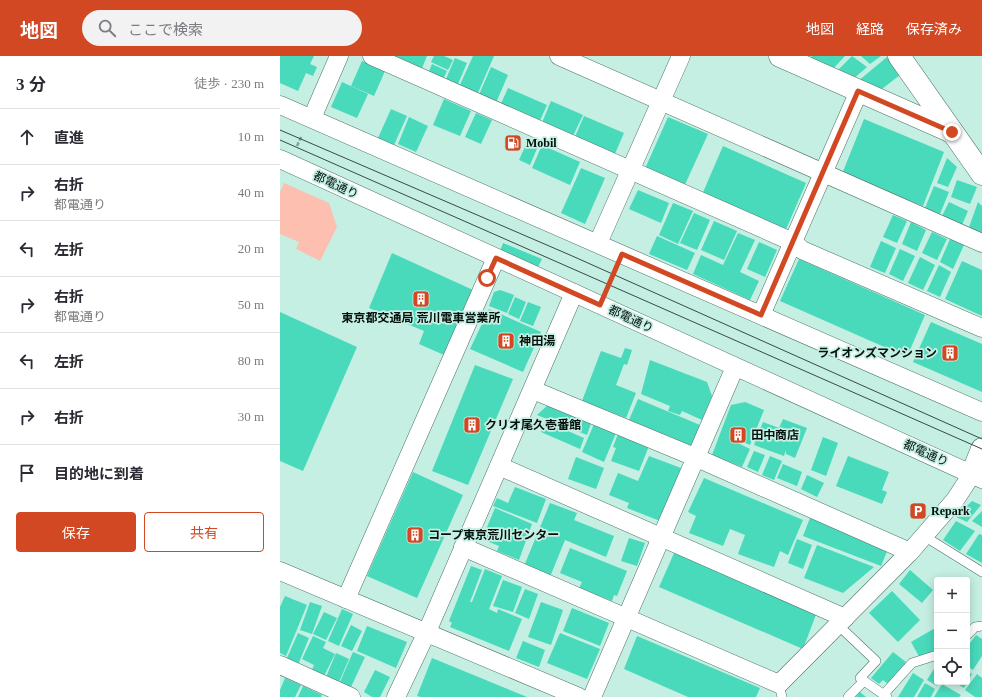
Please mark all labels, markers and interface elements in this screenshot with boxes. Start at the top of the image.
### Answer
search box [82,10,362,46]
icon: search [96,17,118,39]
text: 地図 [20,20,58,41]
text: ここで検索 [128,22,203,38]
text: 地図 [806,22,834,37]
text: 経路 [856,22,884,37]
text: 保存済み [906,22,962,37]
text: 3 分 [16,75,46,94]
text: 徒歩 · 230 m [194,76,264,91]
route end [943,123,961,141]
icon: ahead [16,126,38,148]
text: 10 m [238,129,264,144]
text: 直進 [54,130,84,146]
fuel station icon: Mobil [503,133,523,153]
place label: Mobil [526,136,557,150]
street label: 都電通り [311,169,361,201]
text: 右折 [54,177,84,193]
icon: right [16,182,38,204]
text: 40 m [238,185,264,200]
text: 都電通り [54,197,106,212]
icon: left [16,238,38,260]
text: 20 m [238,241,264,256]
text: 左折 [54,242,84,258]
route start [478,269,496,287]
text: 右折 [54,289,84,305]
building icon: 東京都交通局 荒川電車営業所 [411,289,431,309]
icon: right [16,294,38,316]
text: 50 m [238,297,264,312]
street label: 都電通り [606,303,656,335]
text: 都電通り [54,309,106,324]
place label: 東京都交通局 荒川電車営業所 [341,311,501,325]
building icon: 神田湯 [496,331,516,351]
place label: 神田湯 [519,334,555,348]
building icon: ライオンズマンション [940,343,960,363]
place label: ライオンズマンション [817,346,937,360]
icon: left [16,350,38,372]
text: 80 m [238,353,264,368]
text: 左折 [54,354,84,370]
icon: right [16,406,38,428]
text: 30 m [238,409,264,424]
text: 右折 [54,410,84,426]
building icon: クリオ尾久壱番館 [462,415,482,435]
place label: クリオ尾久壱番館 [485,418,581,432]
building icon: 田中商店 [728,425,748,445]
place label: 田中商店 [751,428,799,442]
street label: 都電通り [901,437,951,469]
icon: arrive [16,462,38,484]
text: 目的地に到着 [54,466,144,482]
parking icon: Repark [908,501,928,521]
place label: Repark [931,504,970,518]
button: 保存 [16,512,136,552]
button: 共有 [144,512,264,552]
building icon: コープ東京荒川センター [405,525,425,545]
place label: コープ東京荒川センター [428,528,559,542]
map controls [934,577,970,685]
button: + [934,577,970,613]
button: − [934,613,970,649]
button: locate [934,649,970,685]

